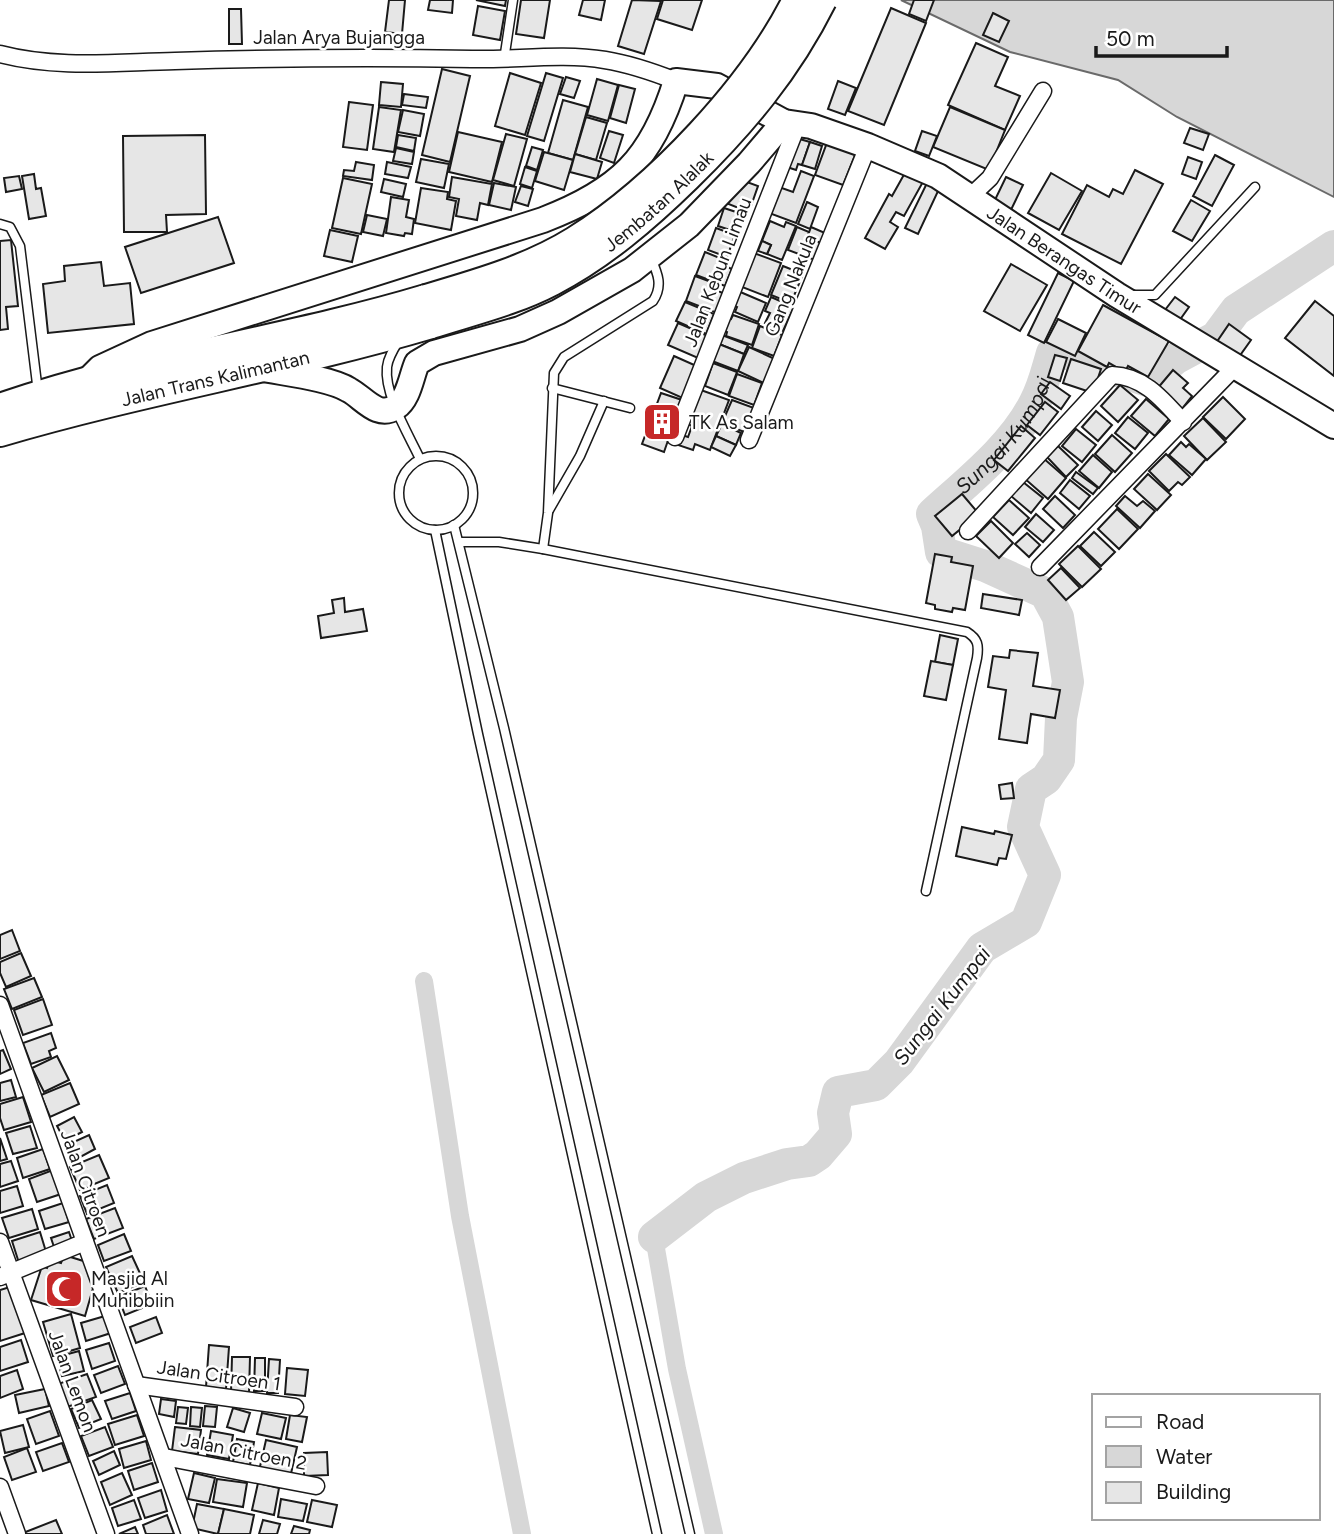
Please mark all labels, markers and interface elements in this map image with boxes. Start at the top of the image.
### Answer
scale bar [1096,14,1227,58]
street label: Jalan Arya Bujangga [253,26,425,49]
text: 50 m [1106,26,1155,51]
street label: Jembatan Alalak [599,146,719,257]
street label: Jalan Kebun Limau [678,194,757,350]
street label: Jalan Berangas Timur [983,201,1146,319]
street label: Gang Nakula [759,230,821,340]
street label: Jalan Trans Kalimantan [119,346,312,411]
water label: Sungai Kumpai [950,374,1056,499]
building icon: TK As Salam [641,401,683,443]
place label: TK As Salam [689,411,794,434]
water label: Sungai Kumpai [888,942,996,1070]
street label: Jalan Citroen [56,1126,116,1240]
place label: Masjid Al Muhibbiin [91,1267,174,1312]
mosque icon: Masjid Al Muhibbiin [43,1268,85,1310]
street label: Jalan Lemon [43,1327,102,1435]
street label: Jalan Citroen 1 [155,1355,282,1396]
legend [1092,1394,1320,1520]
text: Road [1156,1409,1204,1434]
street label: Jalan Citroen 2 [179,1428,309,1475]
text: Water [1156,1444,1212,1469]
text: Building [1156,1479,1231,1504]

